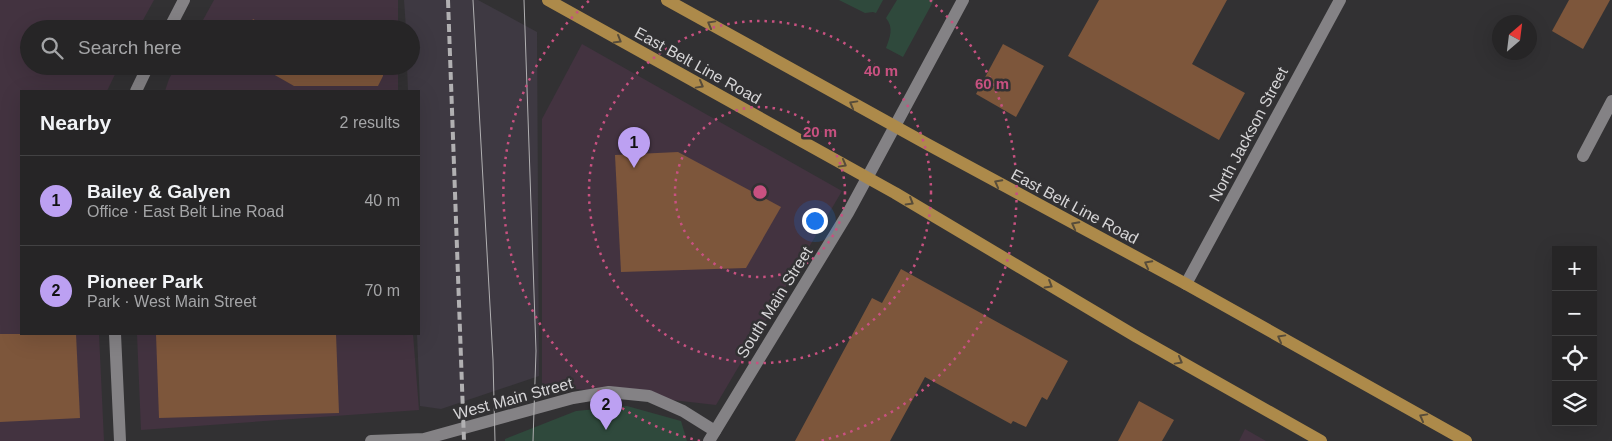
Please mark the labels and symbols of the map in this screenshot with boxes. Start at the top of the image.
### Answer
north arrow [1492,15,1537,60]
one-way arrow [707,21,716,31]
street label: East Belt Line Road [632,24,764,107]
one-way arrow [612,33,621,43]
text: 40 m [864,62,898,79]
street label: North Jackson Street [1206,64,1291,204]
text: 60 m [975,75,1009,92]
one-way arrow [695,79,704,89]
one-way arrow [849,100,858,110]
text: 20 m [803,123,837,140]
pin: 1 [618,127,650,168]
one-way arrow [837,158,846,168]
street label: East Belt Line Road [1008,166,1141,247]
one-way arrow [994,179,1003,189]
centre of rings [751,183,769,201]
one-way arrow [904,196,913,206]
your location [802,208,828,234]
one-way arrow [1072,221,1081,231]
street label: South Main Street [733,243,816,361]
one-way arrow [1144,260,1153,270]
one-way arrow [1044,279,1053,289]
one-way arrow [1278,334,1287,344]
one-way arrow [1174,355,1183,365]
street label: West Main Street [452,374,575,423]
pin: 2 [590,389,622,430]
one-way arrow [1419,413,1428,423]

